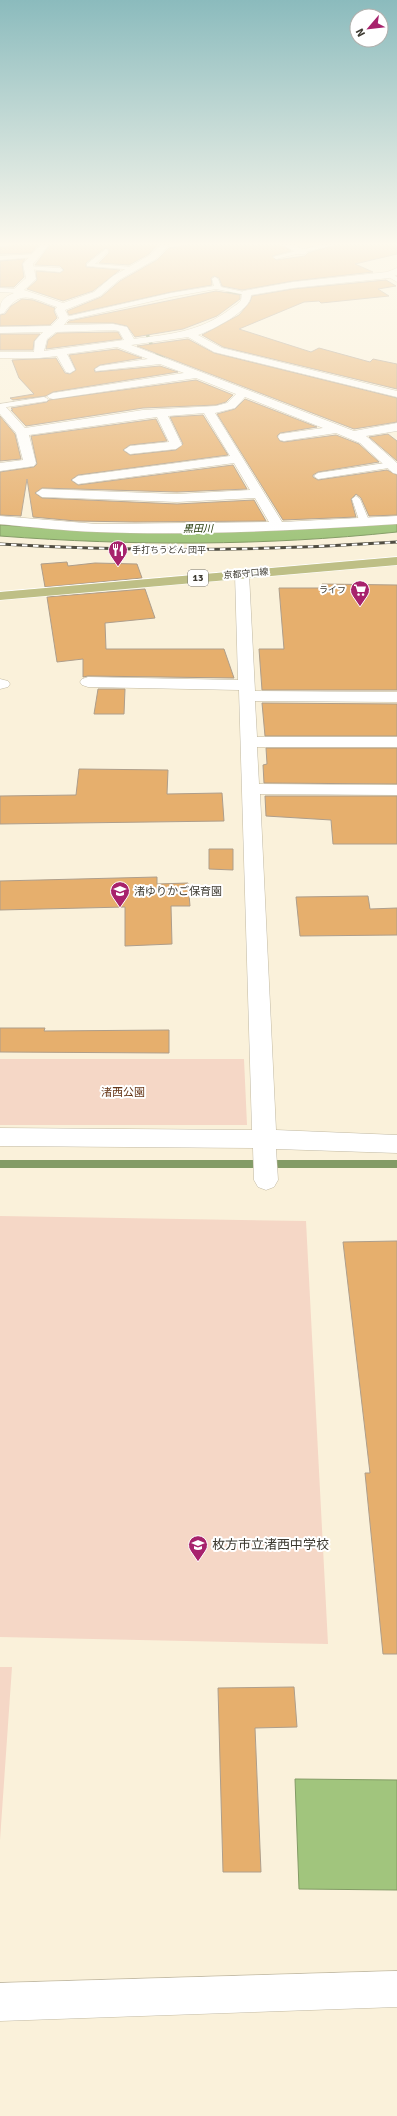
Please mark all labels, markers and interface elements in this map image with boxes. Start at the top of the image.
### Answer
north arrow [349,8,389,48]
text: N [353,26,368,39]
water label: 黒田川 [183,523,214,535]
restaurant icon: 手打ちうどん 団平 [107,539,129,567]
place label: 手打ちうどん 団平 [132,545,206,556]
street label: 京都守口線 [223,566,270,581]
road number: 13 [188,570,208,586]
supermarket icon: ライフ [349,579,371,607]
place label: ライフ [319,585,346,596]
school or university icon: 渚ゆりかご保育園 [109,880,131,908]
place label: 渚ゆりかご保育園 [134,885,222,898]
park label: 渚西公園 [101,1086,145,1099]
school or university icon: 枚方市立渚西中学校 [187,1534,209,1562]
place label: 枚方市立渚西中学校 [212,1537,329,1553]

